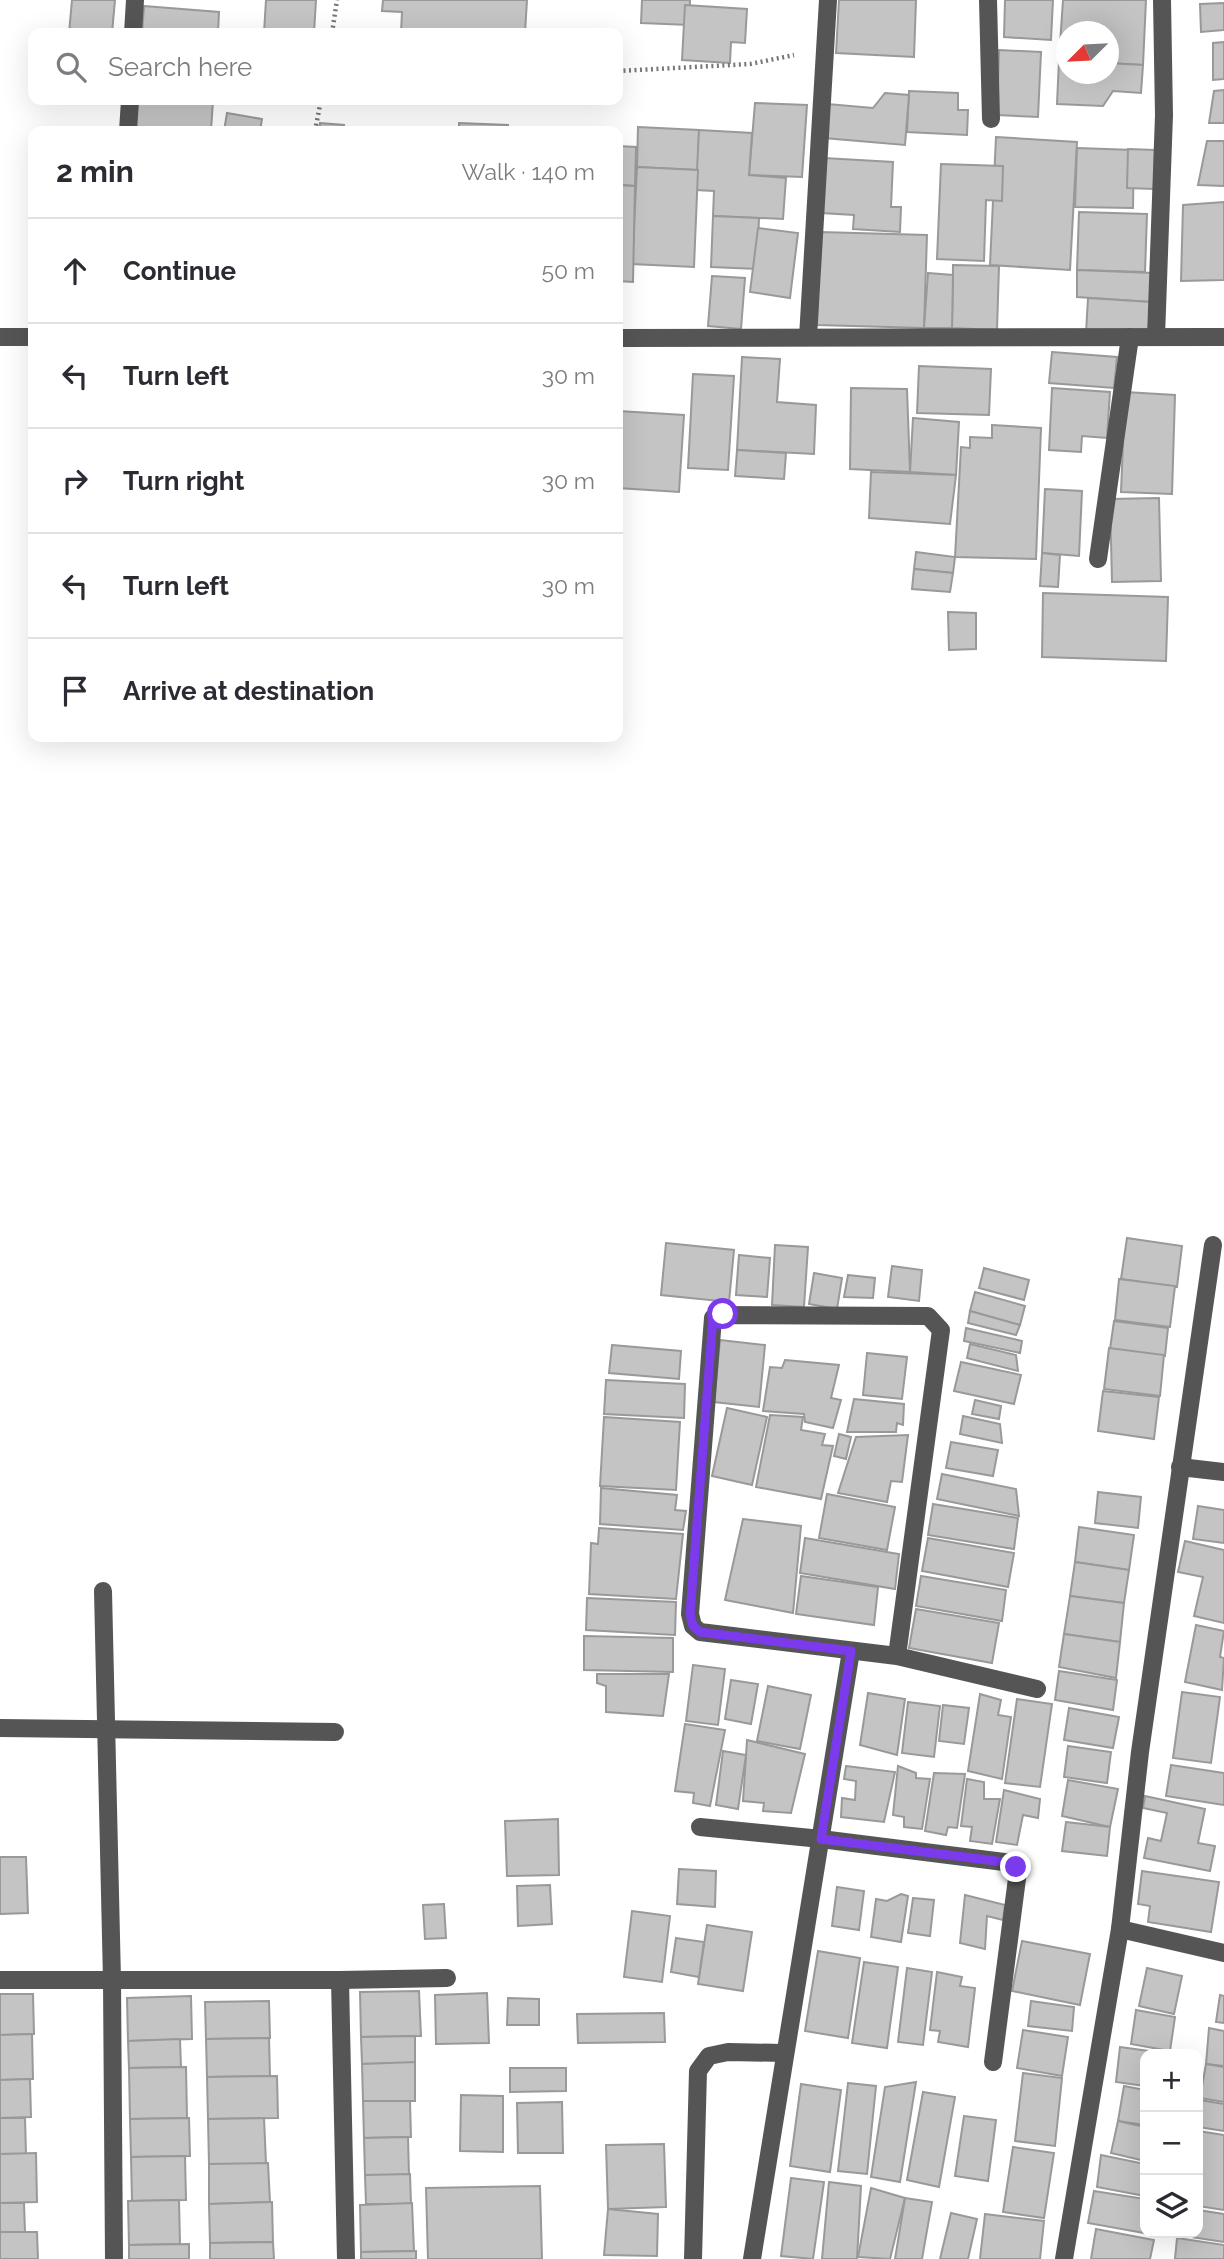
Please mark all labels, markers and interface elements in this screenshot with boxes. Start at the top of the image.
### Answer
north arrow [1056,21,1119,84]
search box [28,28,623,105]
icon: search [52,48,90,86]
text: Search here [108,52,252,82]
text: 2 min [56,154,134,189]
text: Walk · 140 m [462,158,595,185]
icon: ahead [56,252,94,290]
text: Continue [123,256,236,286]
text: 50 m [541,257,595,284]
icon: left [56,357,94,395]
text: Turn left [123,361,229,391]
text: 30 m [542,362,595,389]
icon: right [56,462,94,500]
text: Turn right [123,466,244,496]
text: 30 m [542,467,595,494]
icon: left [56,567,94,605]
text: Turn left [123,571,229,601]
text: 30 m [542,572,595,599]
icon: arrive [56,672,94,710]
text: Arrive at destination [123,676,374,706]
route start [707,1298,738,1329]
route end [1000,1851,1031,1882]
map controls [1140,2049,1203,2238]
button: + [1140,2049,1203,2112]
button: − [1140,2112,1203,2175]
button: layers [1140,2175,1203,2238]

